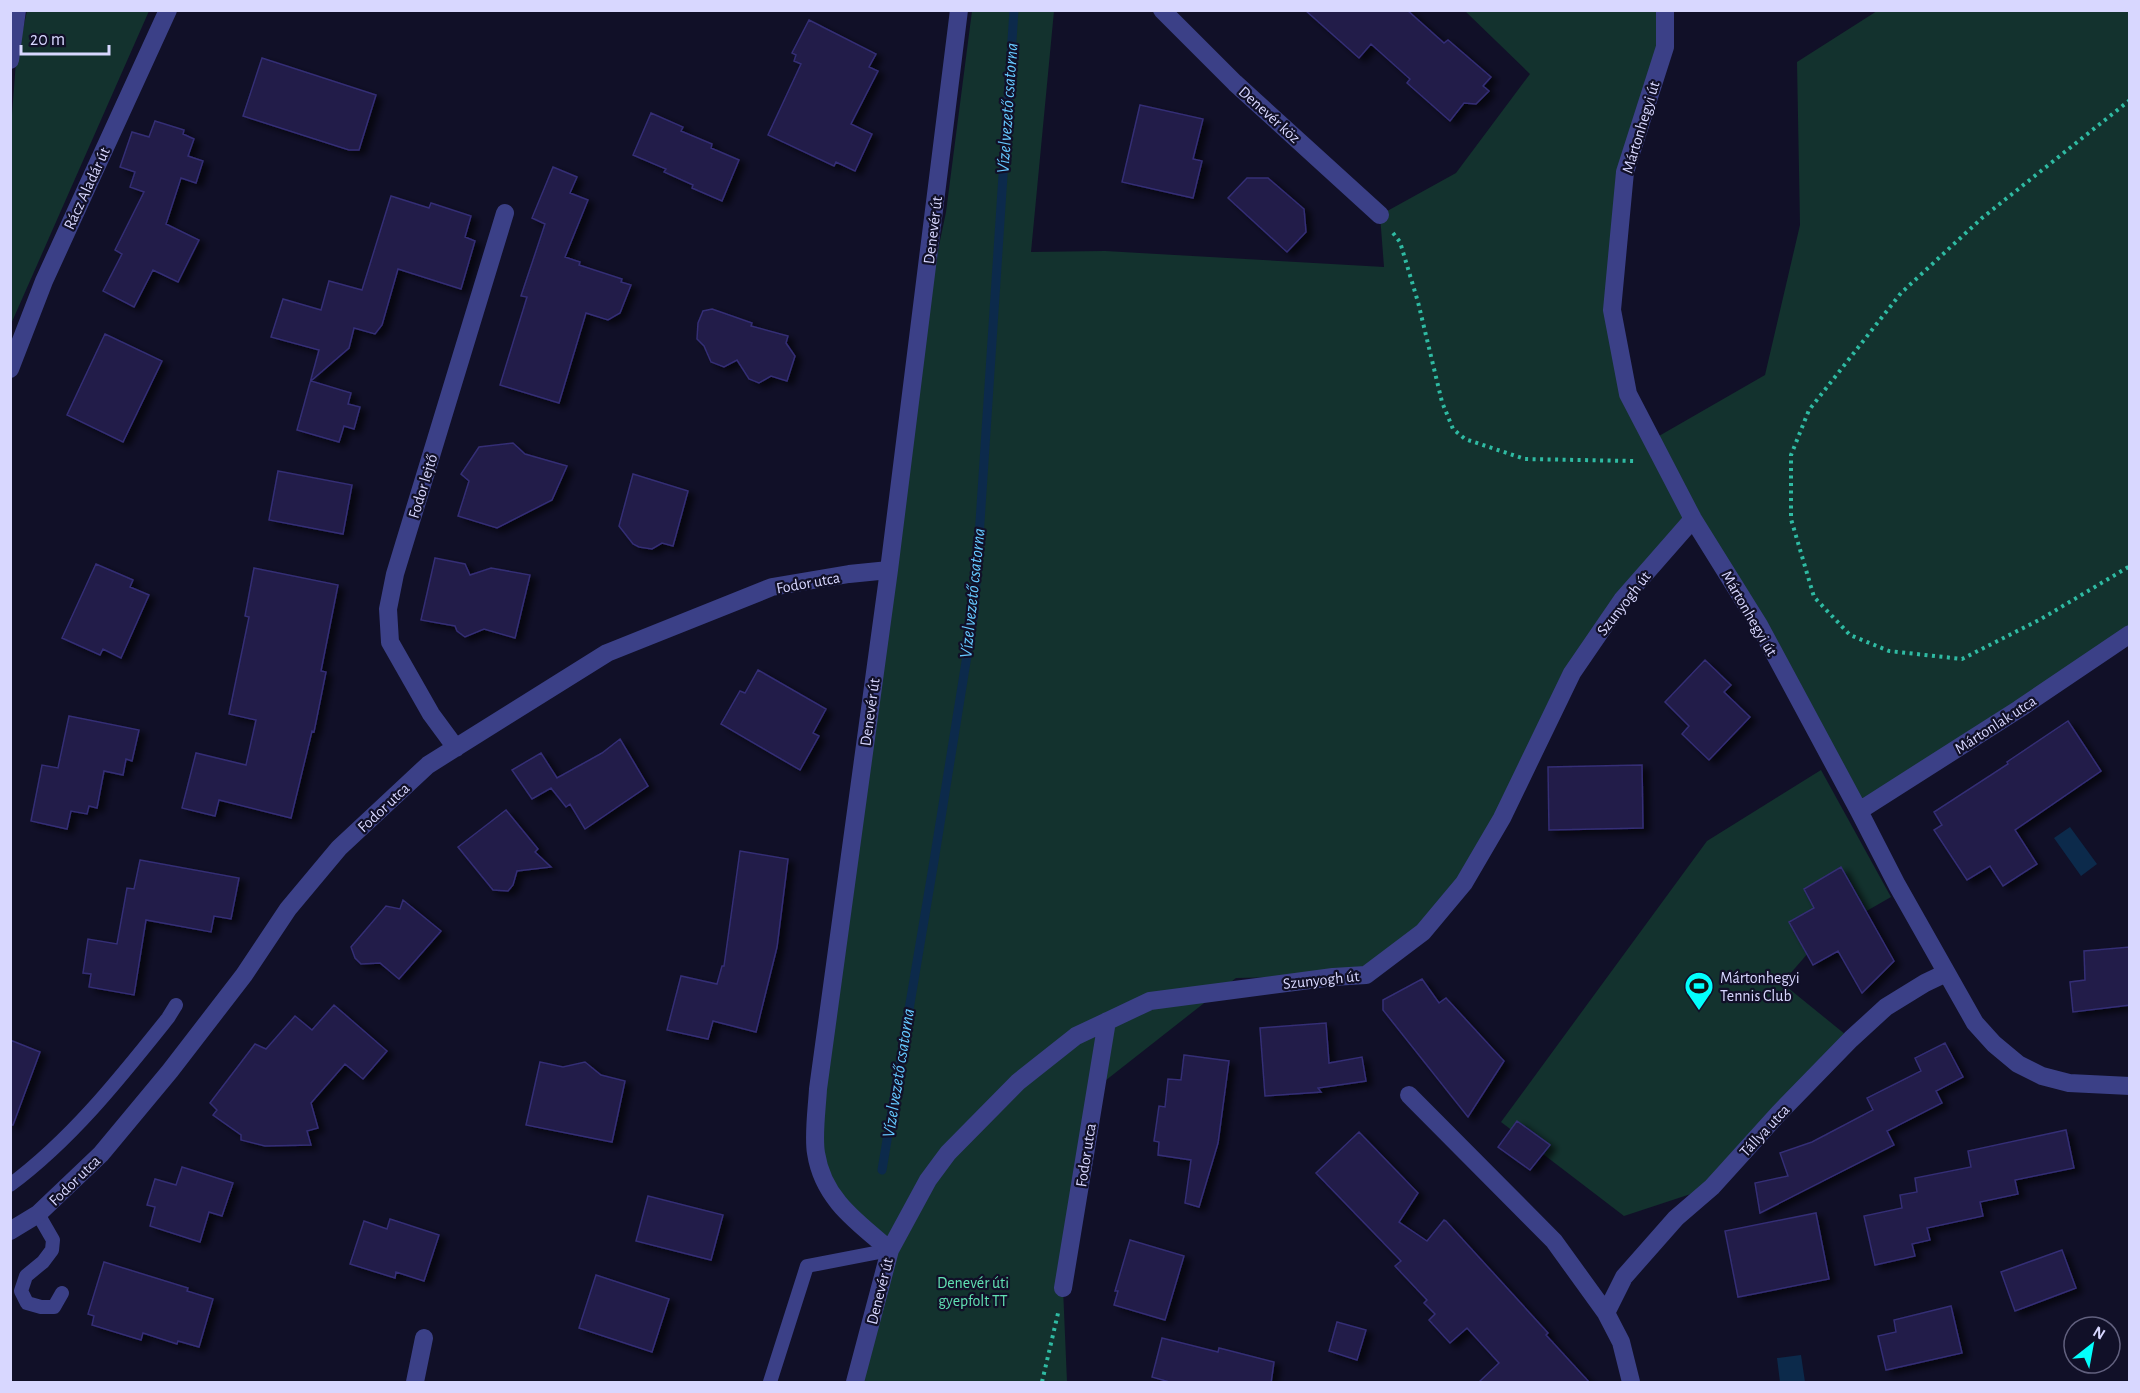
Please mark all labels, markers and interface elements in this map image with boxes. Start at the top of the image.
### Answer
scale bar [21,18,110,56]
text: 20 m [30,31,65,49]
water label: Vízelvezető csatorna [994,42,1022,174]
street label: Mártonhegyi út [1619,79,1664,176]
street label: Denevér köz [1236,83,1303,146]
street label: Rácz Aladár út [61,145,113,232]
street label: Denevér út [921,195,945,265]
street label: Fodor lejtő [406,452,441,521]
water label: Vízelvezető csatorna [957,527,989,659]
street label: Mártonhegyi út [1717,568,1780,659]
street label: Szunyogh út [1594,569,1654,639]
street label: Fodor utca [775,570,841,596]
street label: Denevér út [857,677,883,747]
street label: Mártonlak utca [1952,693,2039,757]
street label: Fodor utca [355,780,413,836]
street label: Szunyogh út [1282,968,1360,993]
sports icon: Mártonhegyi Tennis Club [1683,970,1715,1012]
place label: Mártonhegyi Tennis Club [1720,970,1800,1004]
water label: Vízelvezető csatorna [880,1007,918,1139]
street label: Tállya utca [1737,1101,1794,1161]
street label: Fodor utca [1073,1122,1099,1188]
street label: Fodor utca [46,1153,103,1209]
street label: Denevér út [864,1256,896,1326]
park label: Denevér úti gyepfolt TT [937,1275,1009,1310]
north arrow [2062,1315,2122,1375]
text: N [2090,1323,2108,1343]

